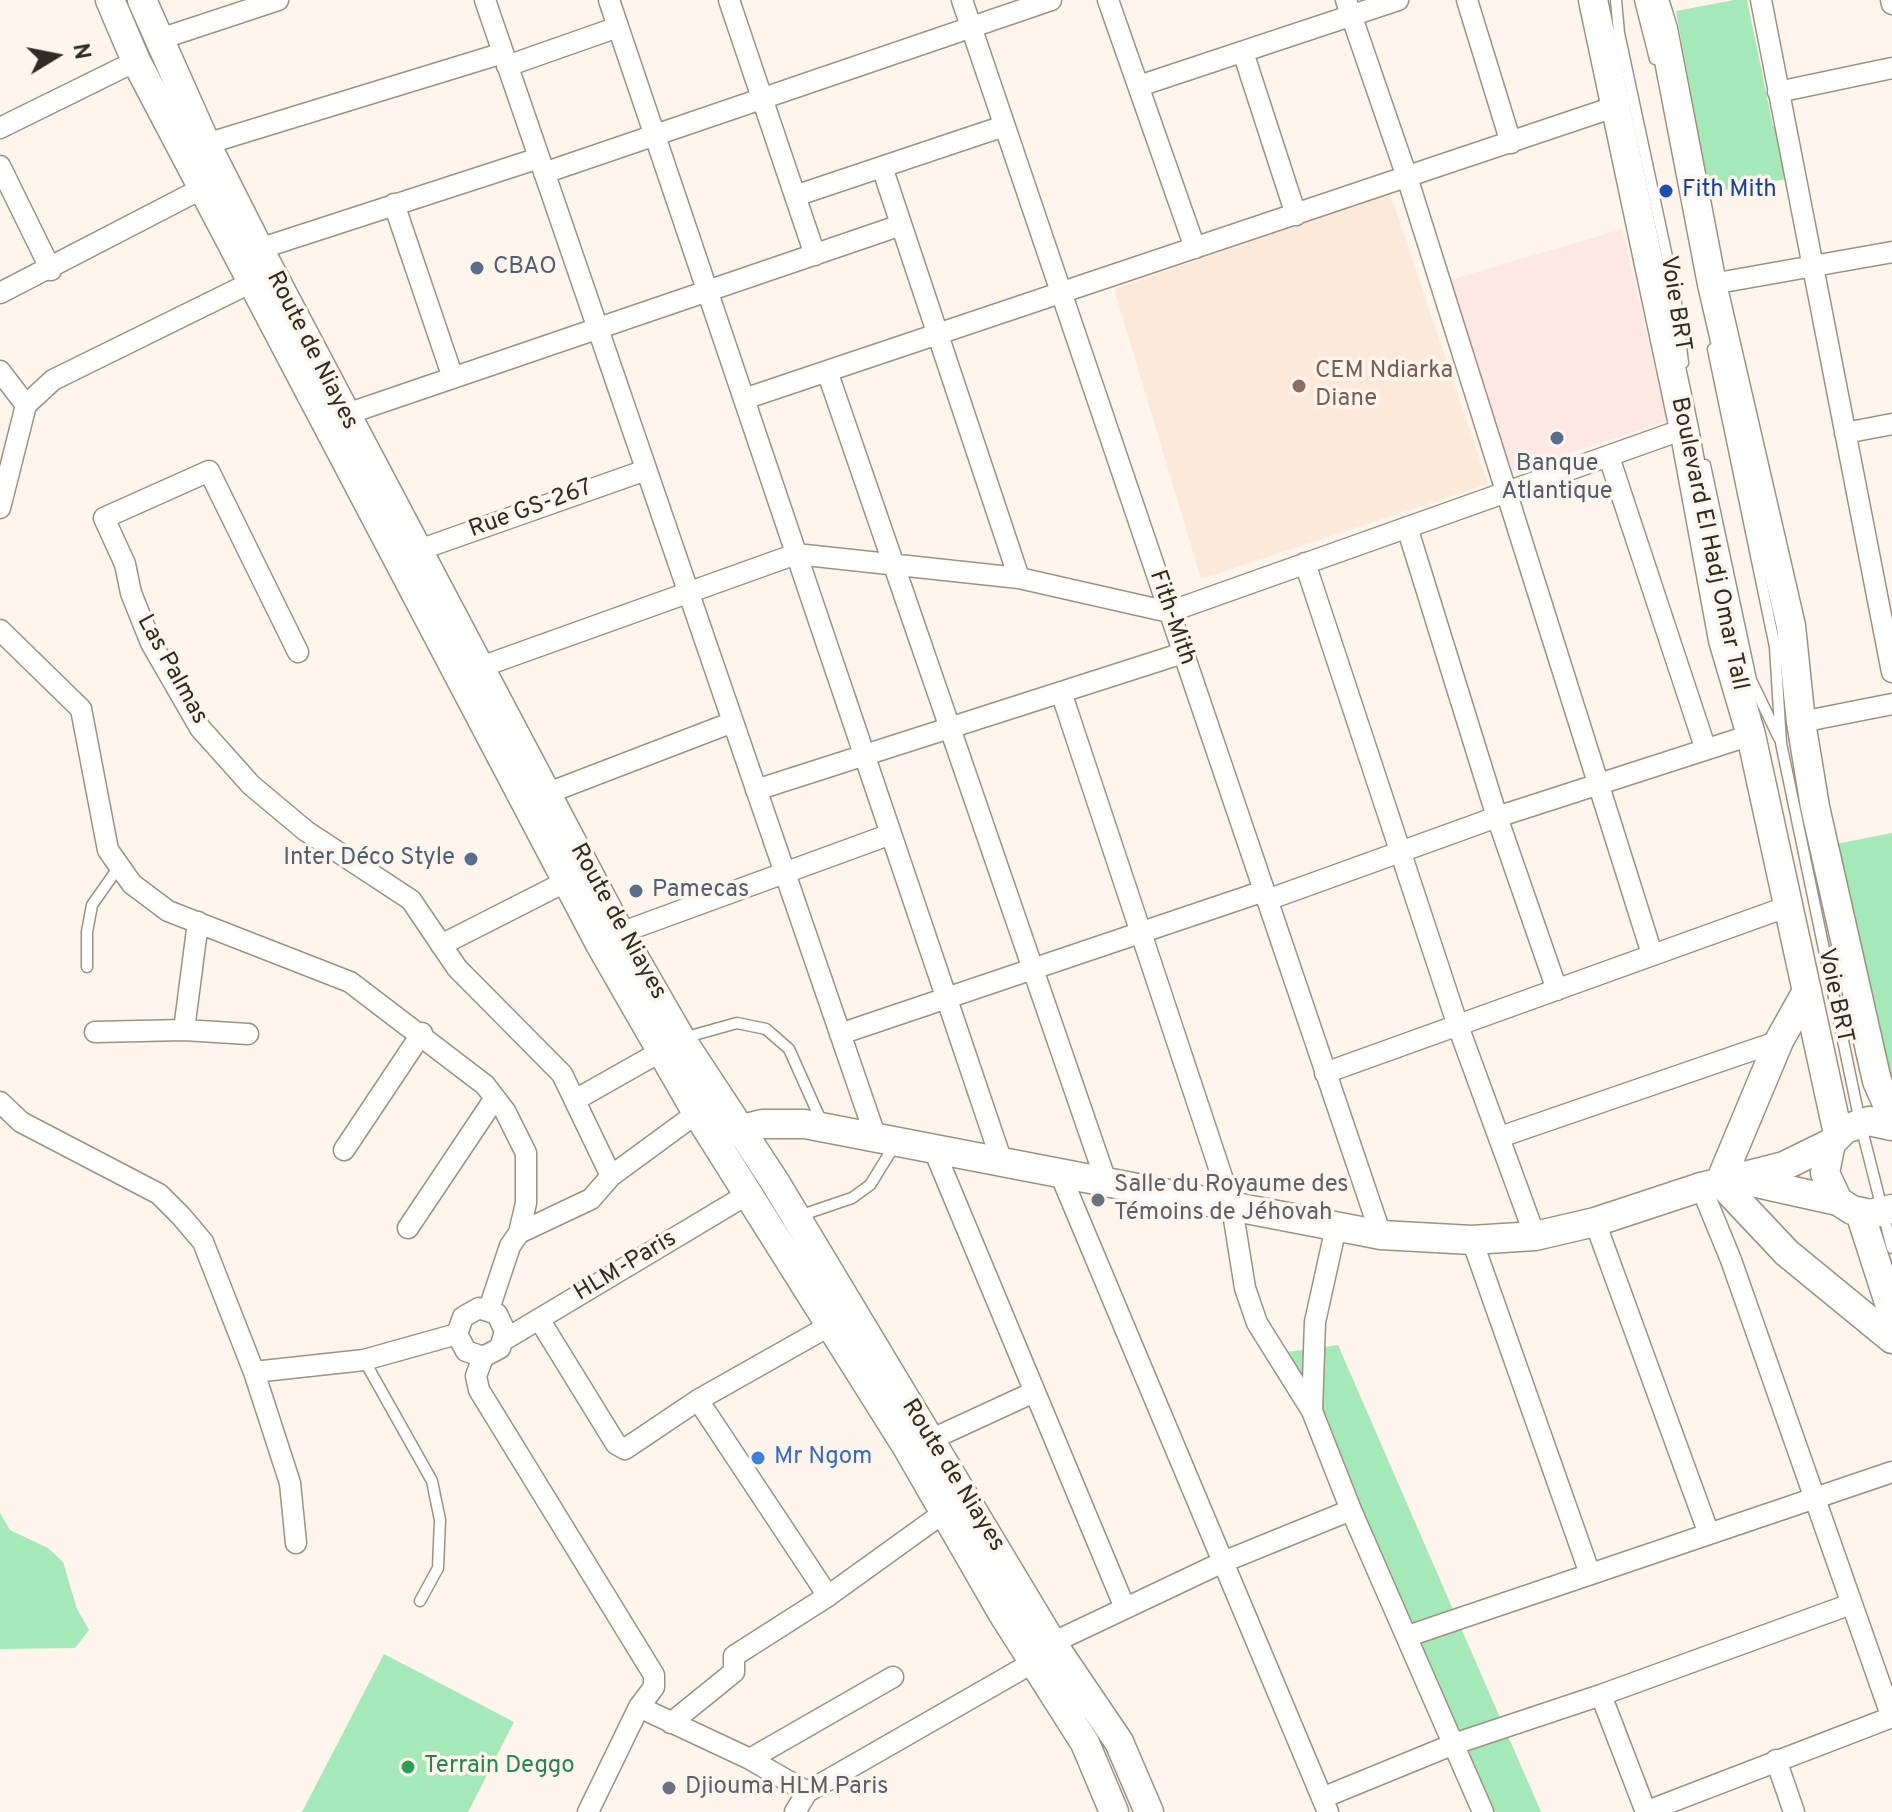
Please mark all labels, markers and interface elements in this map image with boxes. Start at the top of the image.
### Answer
north arrow [16,16,96,96]
text: N [65,42,95,62]
place label: Fith Mith [1682,177,1777,205]
marker: Fith Mith [1657,182,1675,200]
place label: CBAO [493,254,557,282]
street label: Voie BRT [1652,254,1696,354]
marker: CBAO [468,259,486,277]
street label: Route de Niayes [259,267,363,435]
place label: CEM Ndiarka Diane [1315,358,1453,414]
marker: CEM Ndiarka Diane [1290,377,1308,395]
street label: Boulevard El Hadj Omar Tall [1663,395,1753,693]
marker: Banque Atlantique [1548,429,1566,447]
place label: Banque Atlantique [1501,451,1613,507]
street label: Rue GS-267 [466,474,596,546]
street label: Fith-Mith [1141,567,1201,669]
street label: Las Palmas [129,610,213,730]
street label: Route de Niayes [562,839,672,1005]
place label: Inter Déco Style [283,845,455,873]
marker: Inter Déco Style [462,850,480,868]
place label: Pamecas [652,877,749,905]
marker: Pamecas [627,882,645,900]
street label: Voie BRT [1810,946,1858,1046]
place label: Salle du Royaume des Témoins de Jéhovah [1114,1172,1349,1228]
marker: Salle du Royaume des Témoins de Jéhovah [1089,1191,1107,1209]
street label: HLM-Paris [570,1225,682,1309]
street label: Route de Niayes [894,1395,1010,1557]
place label: Mr Ngom [774,1444,872,1472]
marker: Mr Ngom [749,1449,767,1467]
place label: Terrain Deggo [424,1753,575,1781]
marker: Terrain Deggo [399,1758,417,1776]
place label: Djiouma HLM Paris [685,1774,889,1802]
marker: Djiouma HLM Paris [660,1779,678,1797]

